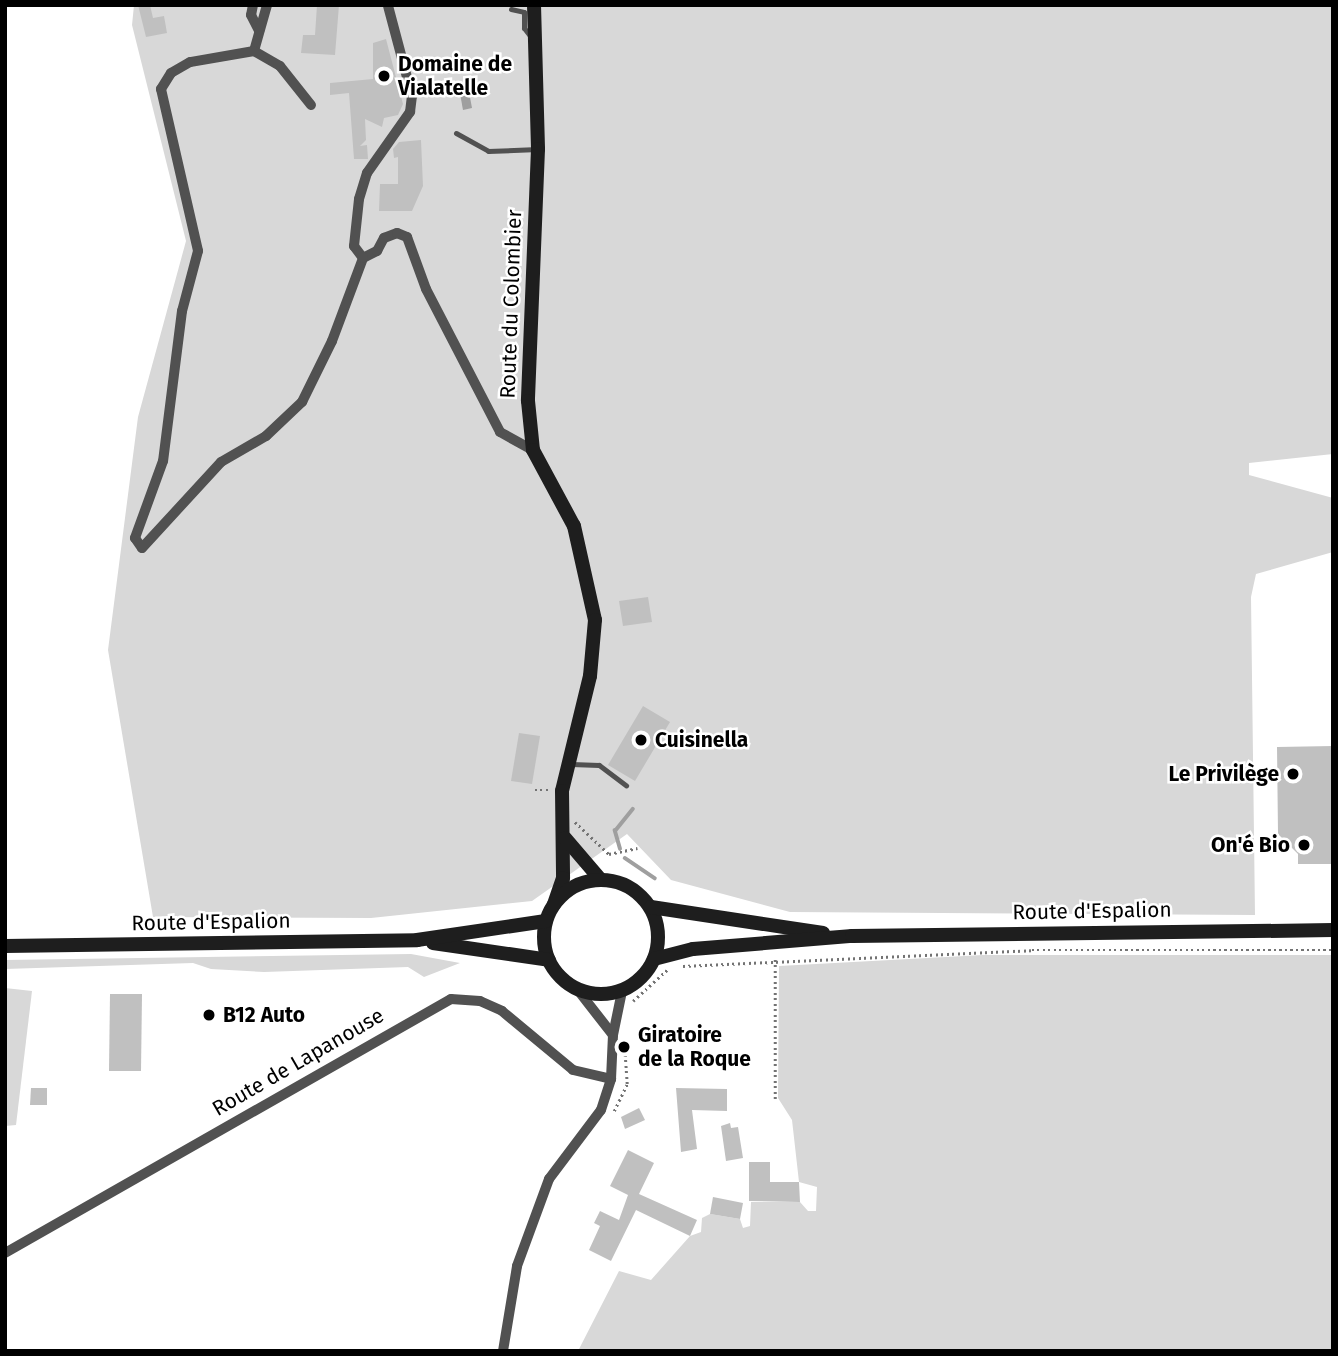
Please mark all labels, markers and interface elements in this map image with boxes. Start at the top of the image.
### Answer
place label: Domaine de Vialatelle [398,51,512,101]
marker: Domaine de Vialatelle [376,68,392,84]
street label: Route du Colombier [495,209,527,399]
place label: Cuisinella [655,727,748,753]
marker: Cuisinella [633,732,649,748]
place label: Le Privilège [1169,761,1279,787]
marker: Le Privilège [1285,766,1301,782]
place label: On'é Bio [1211,832,1290,858]
marker: On'é Bio [1296,837,1312,853]
street label: Route d'Espalion [1012,897,1172,925]
street label: Route d'Espalion [131,908,291,936]
place label: B12 Auto [223,1002,305,1028]
street label: Route de Lapanouse [208,1003,388,1121]
marker: B12 Auto [201,1007,217,1023]
place label: Giratoire de la Roque [638,1022,751,1072]
marker: Giratoire de la Roque [616,1039,632,1055]

